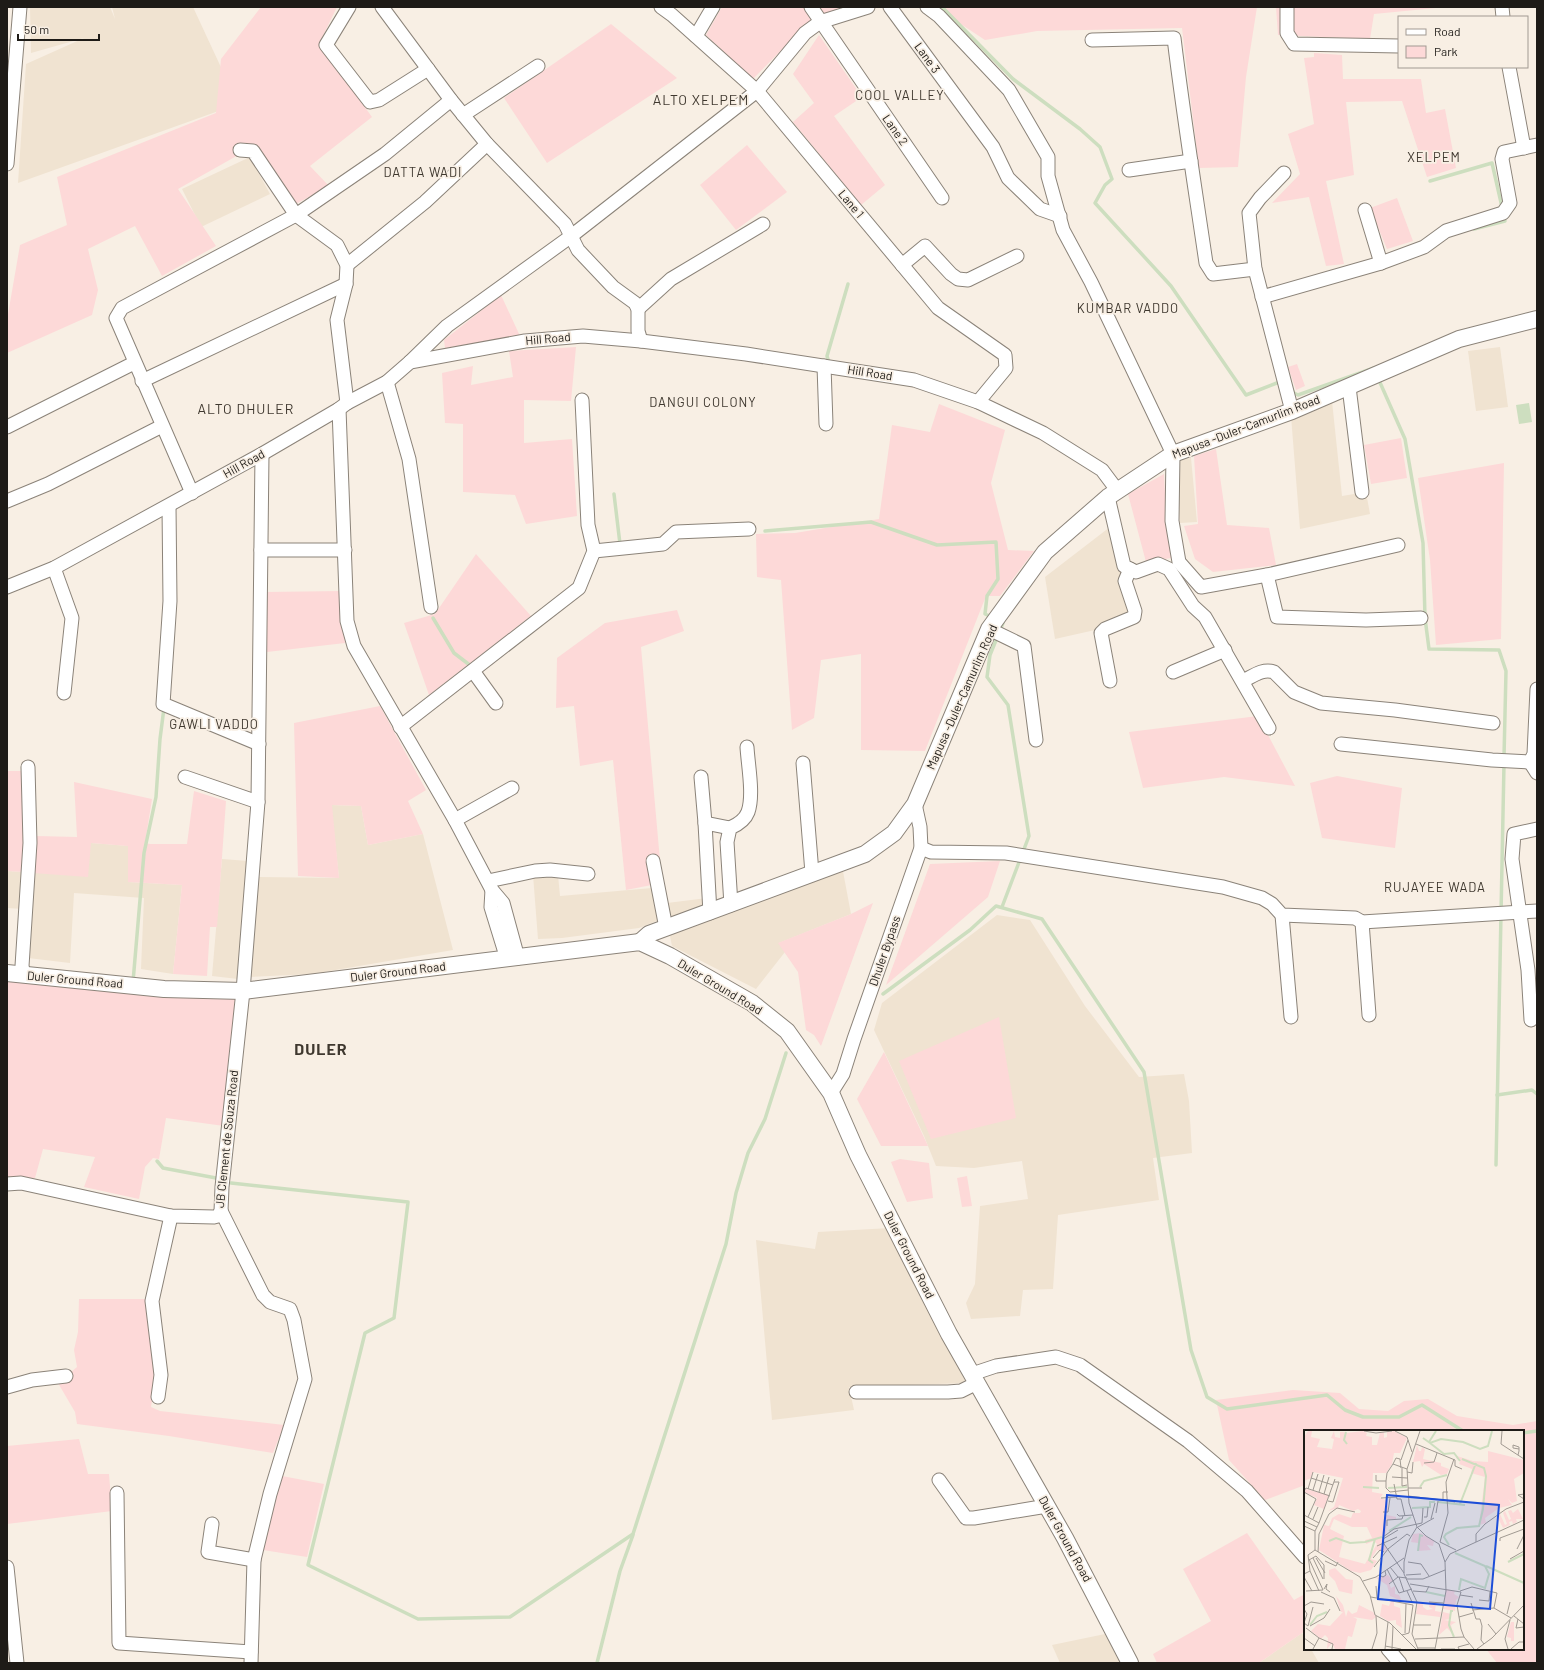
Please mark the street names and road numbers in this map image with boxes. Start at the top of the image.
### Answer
street label: Lane 3 [912,39,944,75]
street label: Lane 2 [880,111,911,148]
street label: Lane 1 [836,186,868,220]
street label: Hill Road [525,329,571,347]
street label: Hill Road [847,362,894,382]
street label: Mapusa -Duler-Camurlim Road [1170,391,1322,461]
street label: Hill Road [220,446,267,480]
street label: Mapusa -Duler-Camurlim Road [923,622,999,771]
street label: Dhuler Bypass [865,914,903,988]
street label: Duler Ground Road [676,955,765,1017]
street label: Duler Ground Road [349,958,446,984]
street label: Duler Ground Road [27,968,124,990]
street label: JB Clement de Souza Road [212,1069,240,1208]
street label: Duler Ground Road [882,1209,938,1301]
street label: Duler Ground Road [1036,1493,1095,1584]

